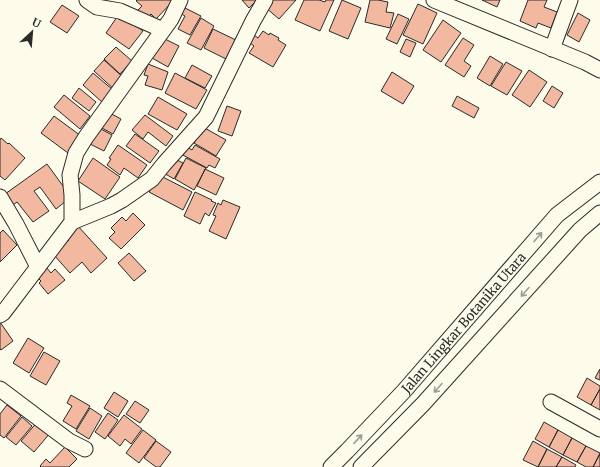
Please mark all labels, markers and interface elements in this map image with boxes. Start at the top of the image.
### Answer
north arrow [12,12,52,52]
text: U [30,15,44,31]
one-way arrow [533,232,542,243]
street label: Jalan Lingkar Botanika Utara [397,249,530,398]
one-way arrow [520,286,529,297]
one-way arrow [433,383,442,393]
one-way arrow [353,434,363,444]

